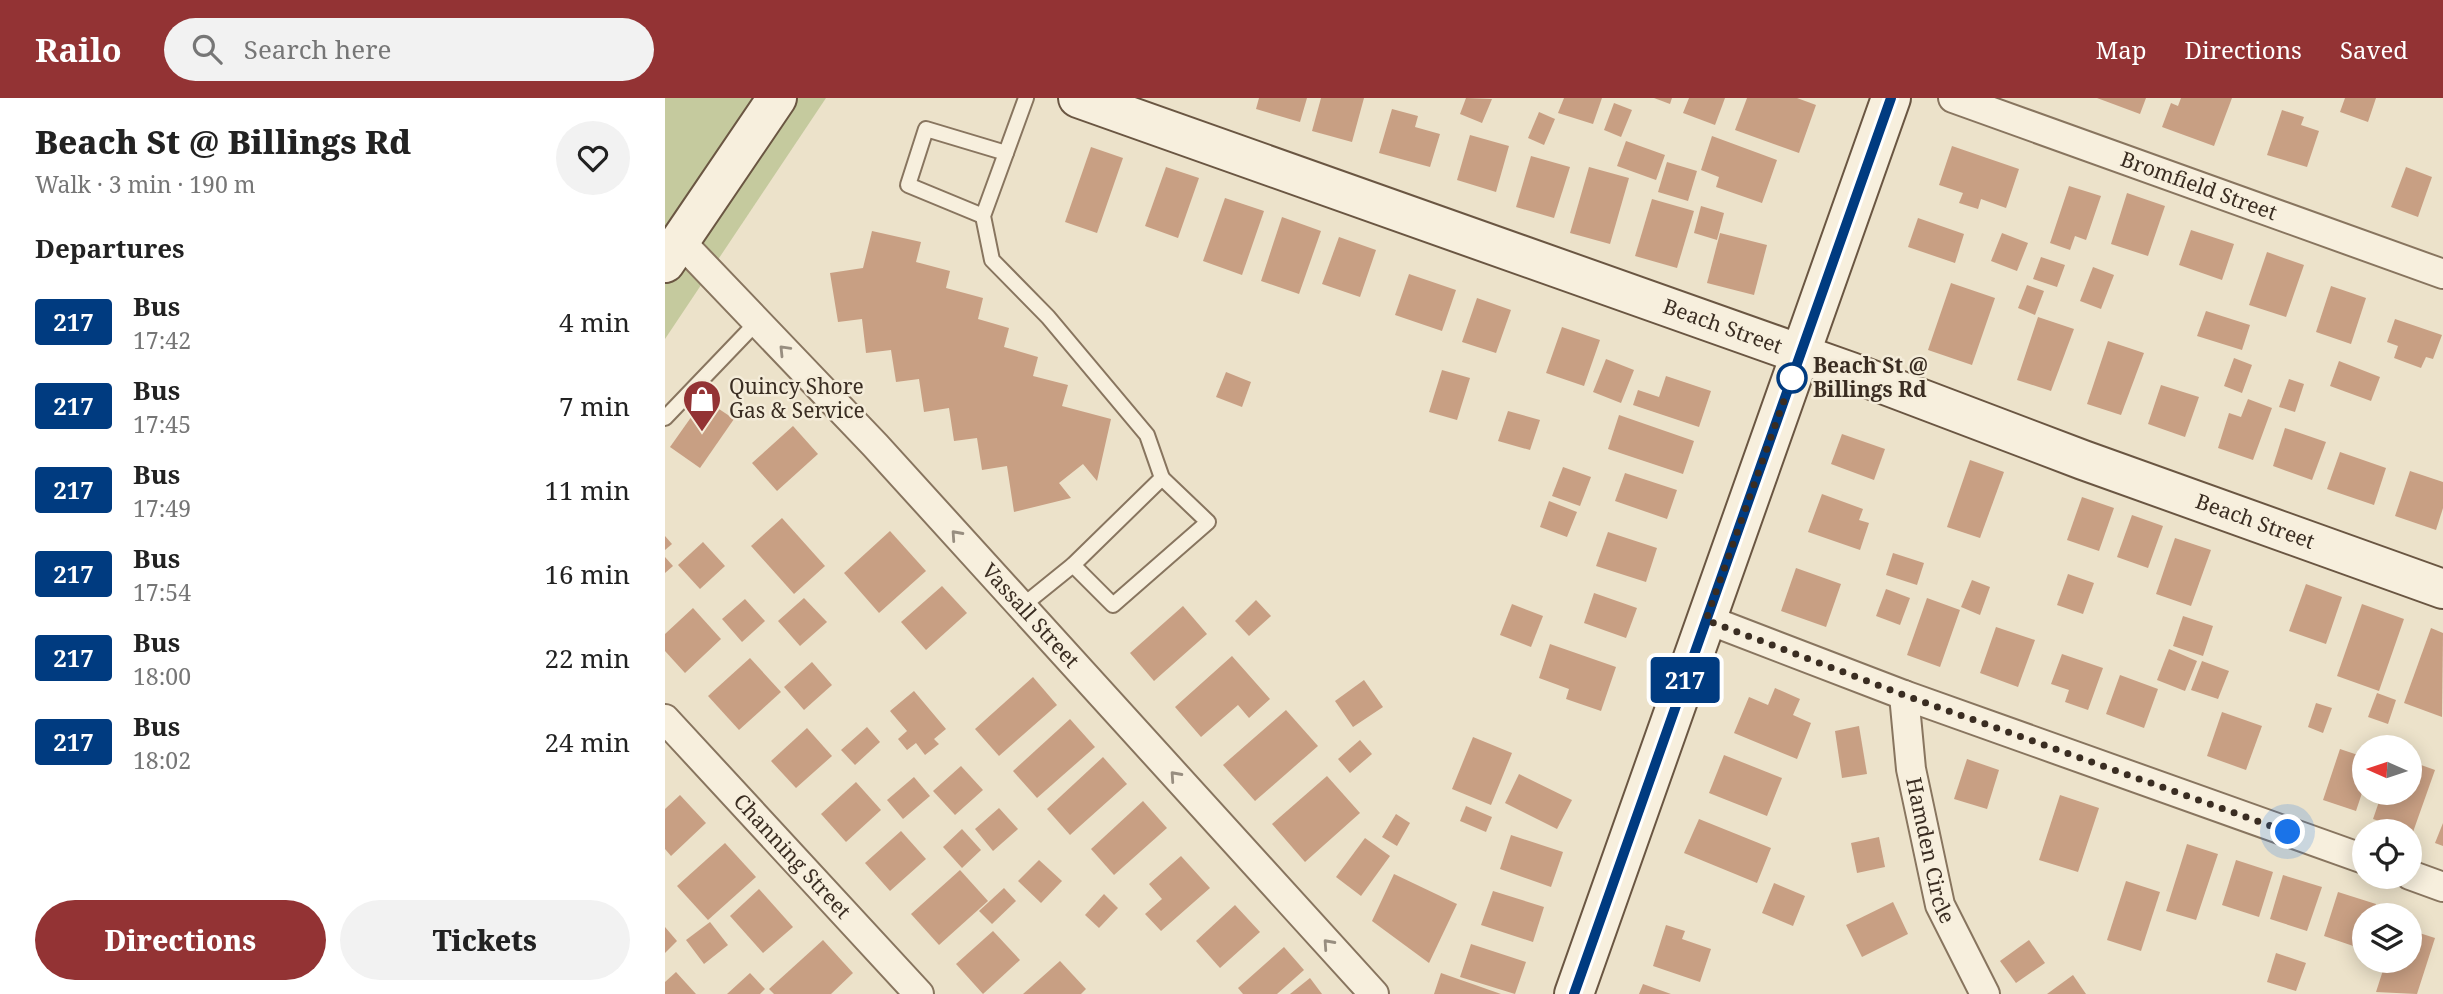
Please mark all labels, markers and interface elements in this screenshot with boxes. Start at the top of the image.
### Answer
search box [164,18,654,81]
text: Railo [35,27,122,72]
icon: search [188,30,226,68]
text: Search here [244,31,391,67]
text: Map [2096,33,2147,66]
text: Directions [2185,33,2302,66]
text: Saved [2340,33,2408,66]
text: Beach St @ Billings Rd [35,119,411,164]
button: heart [556,121,630,195]
street label: Bromfield Street [2117,144,2281,226]
text: Walk · 3 min · 190 m [35,168,255,200]
text: Departures [35,230,185,266]
text: Bus [133,288,180,324]
street label: Beach Street [1660,292,1786,360]
text: 4 min [559,304,630,340]
text: 217 [53,305,94,338]
text: 17:42 [133,324,191,356]
one-way arrow [780,345,793,358]
place label: Beach St @ Billings Rd [1813,351,1928,403]
marker: Beach St @ Billings Rd [1777,363,1807,393]
text: Bus [133,372,180,408]
place label: Quincy Shore Gas & Service [729,372,865,424]
shop icon: Quincy Shore Gas & Service [681,378,723,433]
text: 7 min [559,388,630,424]
text: 217 [53,389,94,422]
text: 17:45 [133,408,191,440]
text: Bus [133,456,180,492]
text: 11 min [545,472,630,508]
text: 217 [53,473,94,506]
street label: Beach Street [2192,487,2319,555]
text: 17:49 [133,492,191,524]
one-way arrow [952,530,964,543]
text: Bus [133,540,180,576]
text: 16 min [545,556,630,592]
text: 217 [53,557,94,590]
street label: Vassall Street [976,557,1086,674]
text: 17:54 [133,576,191,608]
text: Bus [133,624,180,660]
text: 22 min [545,640,630,676]
text: 217 [53,641,94,674]
line badge: 217 [1645,657,1725,703]
text: 18:00 [133,660,191,692]
text: 217 [1665,663,1705,696]
text: Bus [133,708,180,744]
text: 24 min [545,724,630,760]
text: 217 [53,725,94,758]
north arrow [2352,735,2422,805]
map controls [2352,735,2422,973]
text: 18:02 [133,744,191,776]
one-way arrow [1171,771,1183,784]
street label: Hamden Circle [1900,775,1962,928]
street label: Channing Street [728,787,857,924]
your location [2270,814,2305,849]
button: locate [2352,819,2422,889]
button: Directions [35,900,326,980]
button: Tickets [340,900,630,980]
button: layers [2352,903,2422,973]
one-way arrow [1324,939,1337,952]

